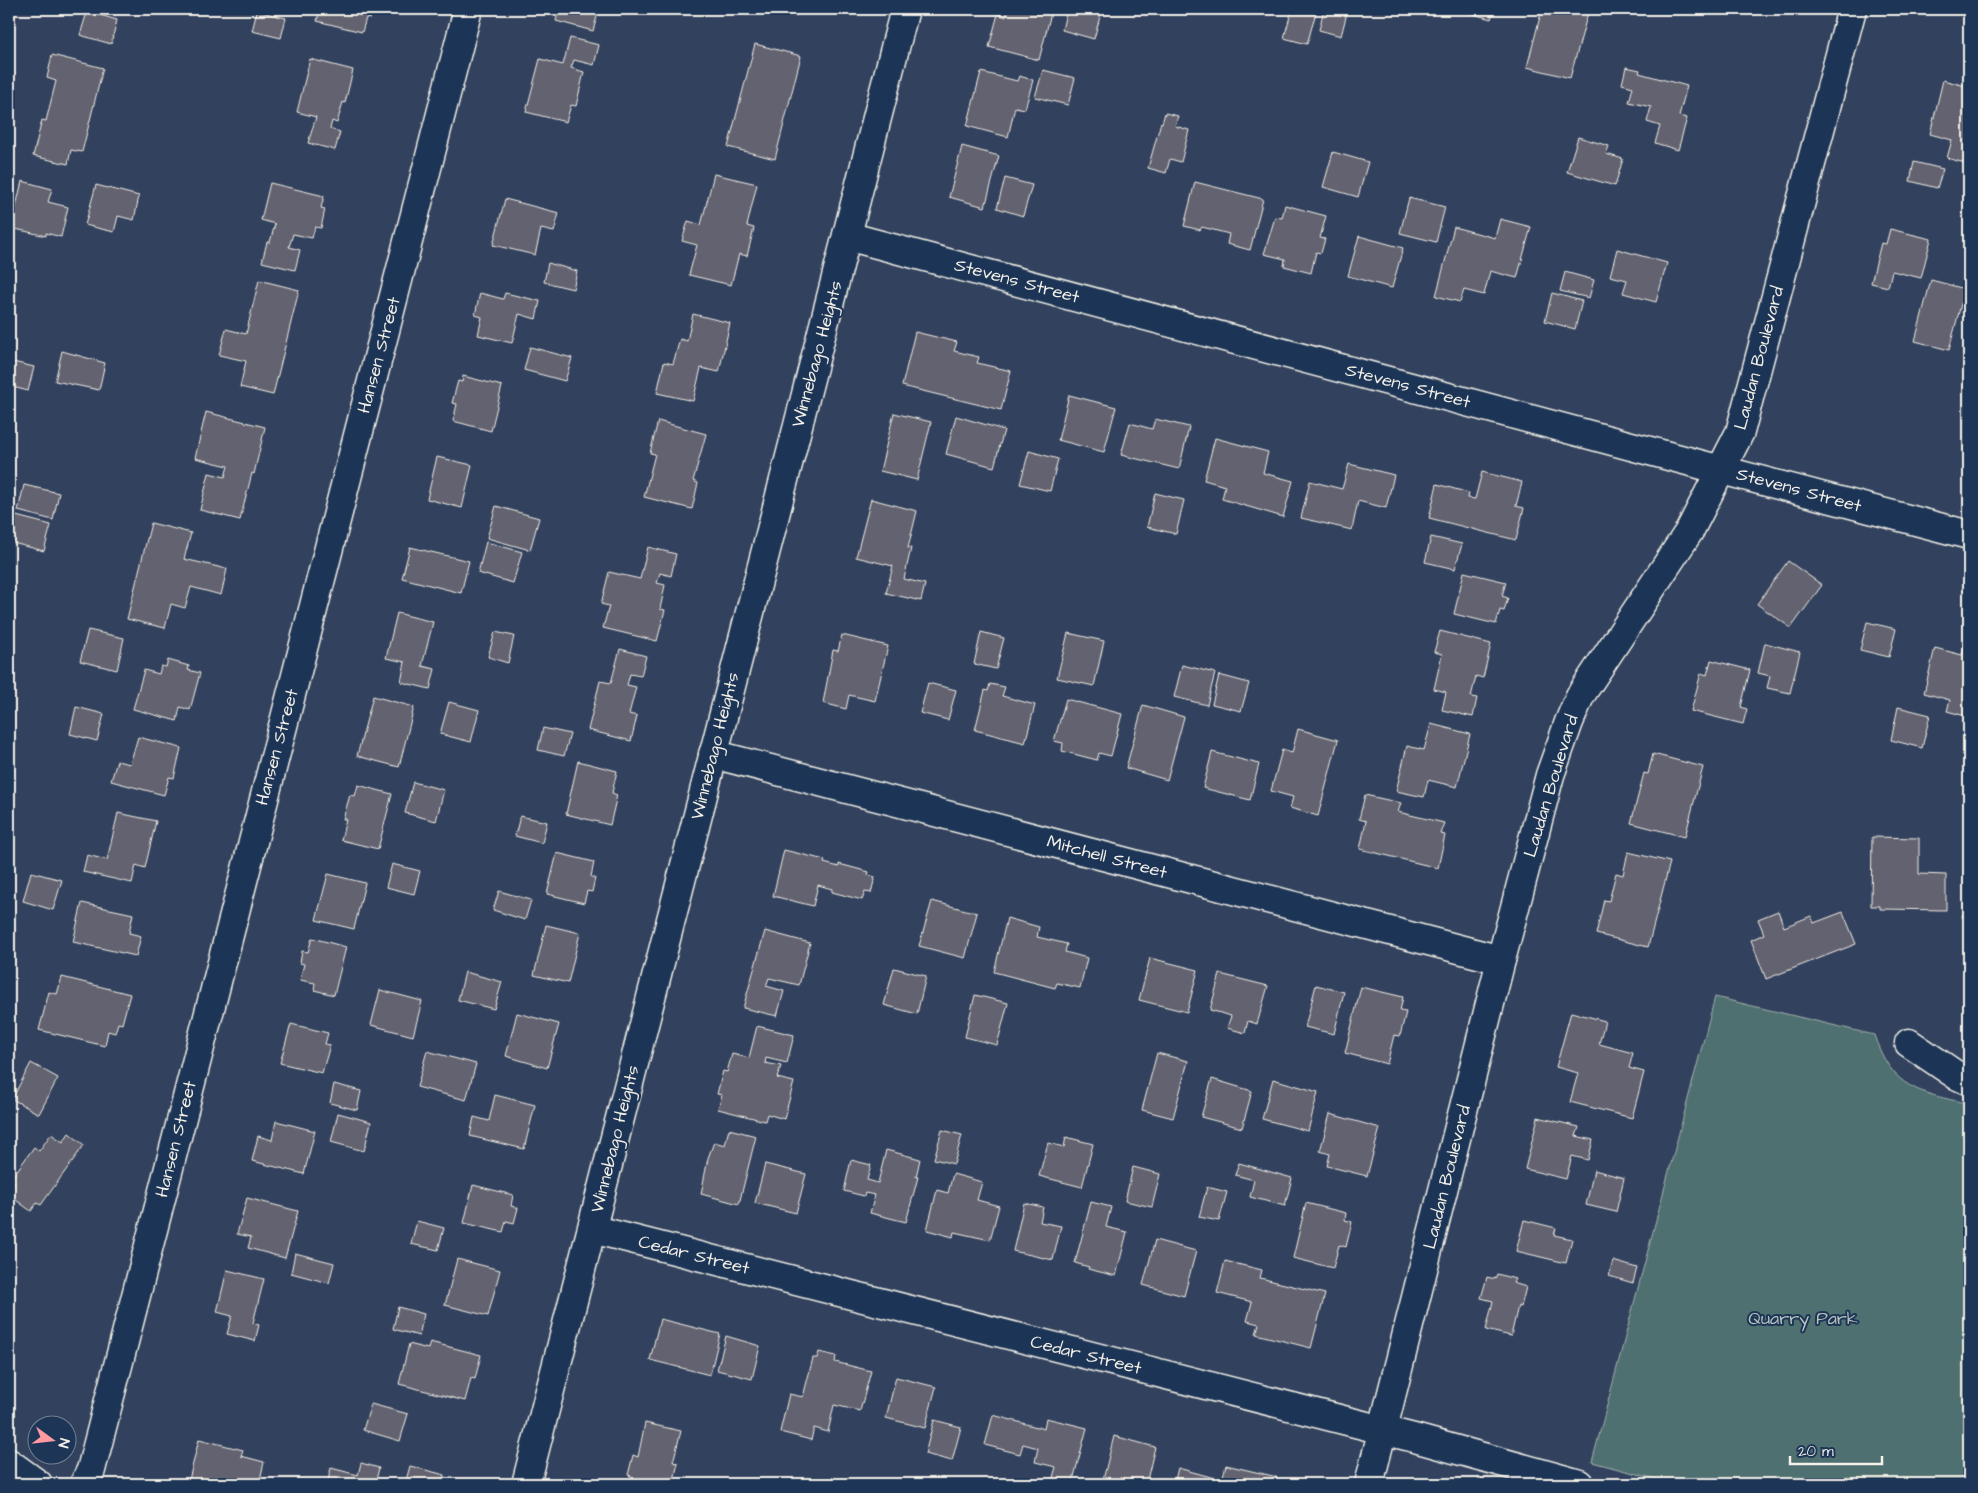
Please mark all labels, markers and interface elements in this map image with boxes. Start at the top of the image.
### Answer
street label: Stevens Street [952,252,1083,310]
street label: Winnebago Heights [785,278,850,430]
street label: Laudan Boulevard [1728,283,1790,433]
street label: Hansen Street [351,293,407,416]
street label: Stevens Street [1343,357,1474,415]
street label: Stevens Street [1734,461,1865,519]
street label: Winnebago Heights [685,670,746,823]
street label: Hansen Street [249,685,305,808]
street label: Laudan Boulevard [1517,712,1585,860]
street label: Mitchell Street [1044,829,1170,885]
street label: Winnebago Heights [585,1063,646,1216]
street label: Hansen Street [149,1077,203,1200]
street label: Laudan Boulevard [1417,1102,1477,1252]
street label: Cedar Street [636,1229,753,1281]
park label: Quarry Park [1748,1306,1858,1332]
street label: Cedar Street [1028,1329,1145,1381]
north arrow [28,1416,78,1466]
scale bar [1790,1433,1883,1465]
text: N [53,1436,74,1450]
text: 20 m [1798,1441,1834,1462]

